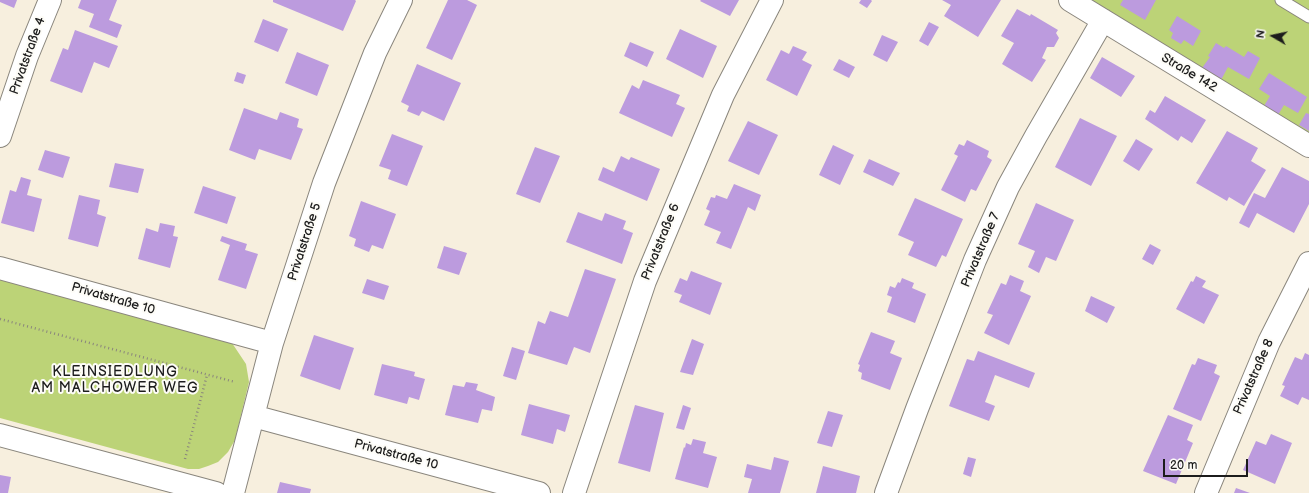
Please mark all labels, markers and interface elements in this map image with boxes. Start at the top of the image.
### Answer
street label: Privatstraße 4 [7,15,49,97]
north arrow [1253,16,1293,56]
text: N [1254,29,1268,39]
street label: Straße 142 [1158,50,1220,96]
street label: Privatstraße 5 [285,201,325,283]
street label: Privatstraße 6 [639,201,683,283]
street label: Privatstraße 7 [958,210,1004,290]
street label: Privatstraße 10 [69,280,157,318]
street label: Privatstraße 8 [1230,337,1278,417]
district label: KLEINSIEDLUNG AM MALCHOWER WEG [31,364,199,396]
street label: Privatstraße 10 [352,436,440,474]
scale bar [1165,451,1250,477]
text: 20 m [1170,458,1197,473]

